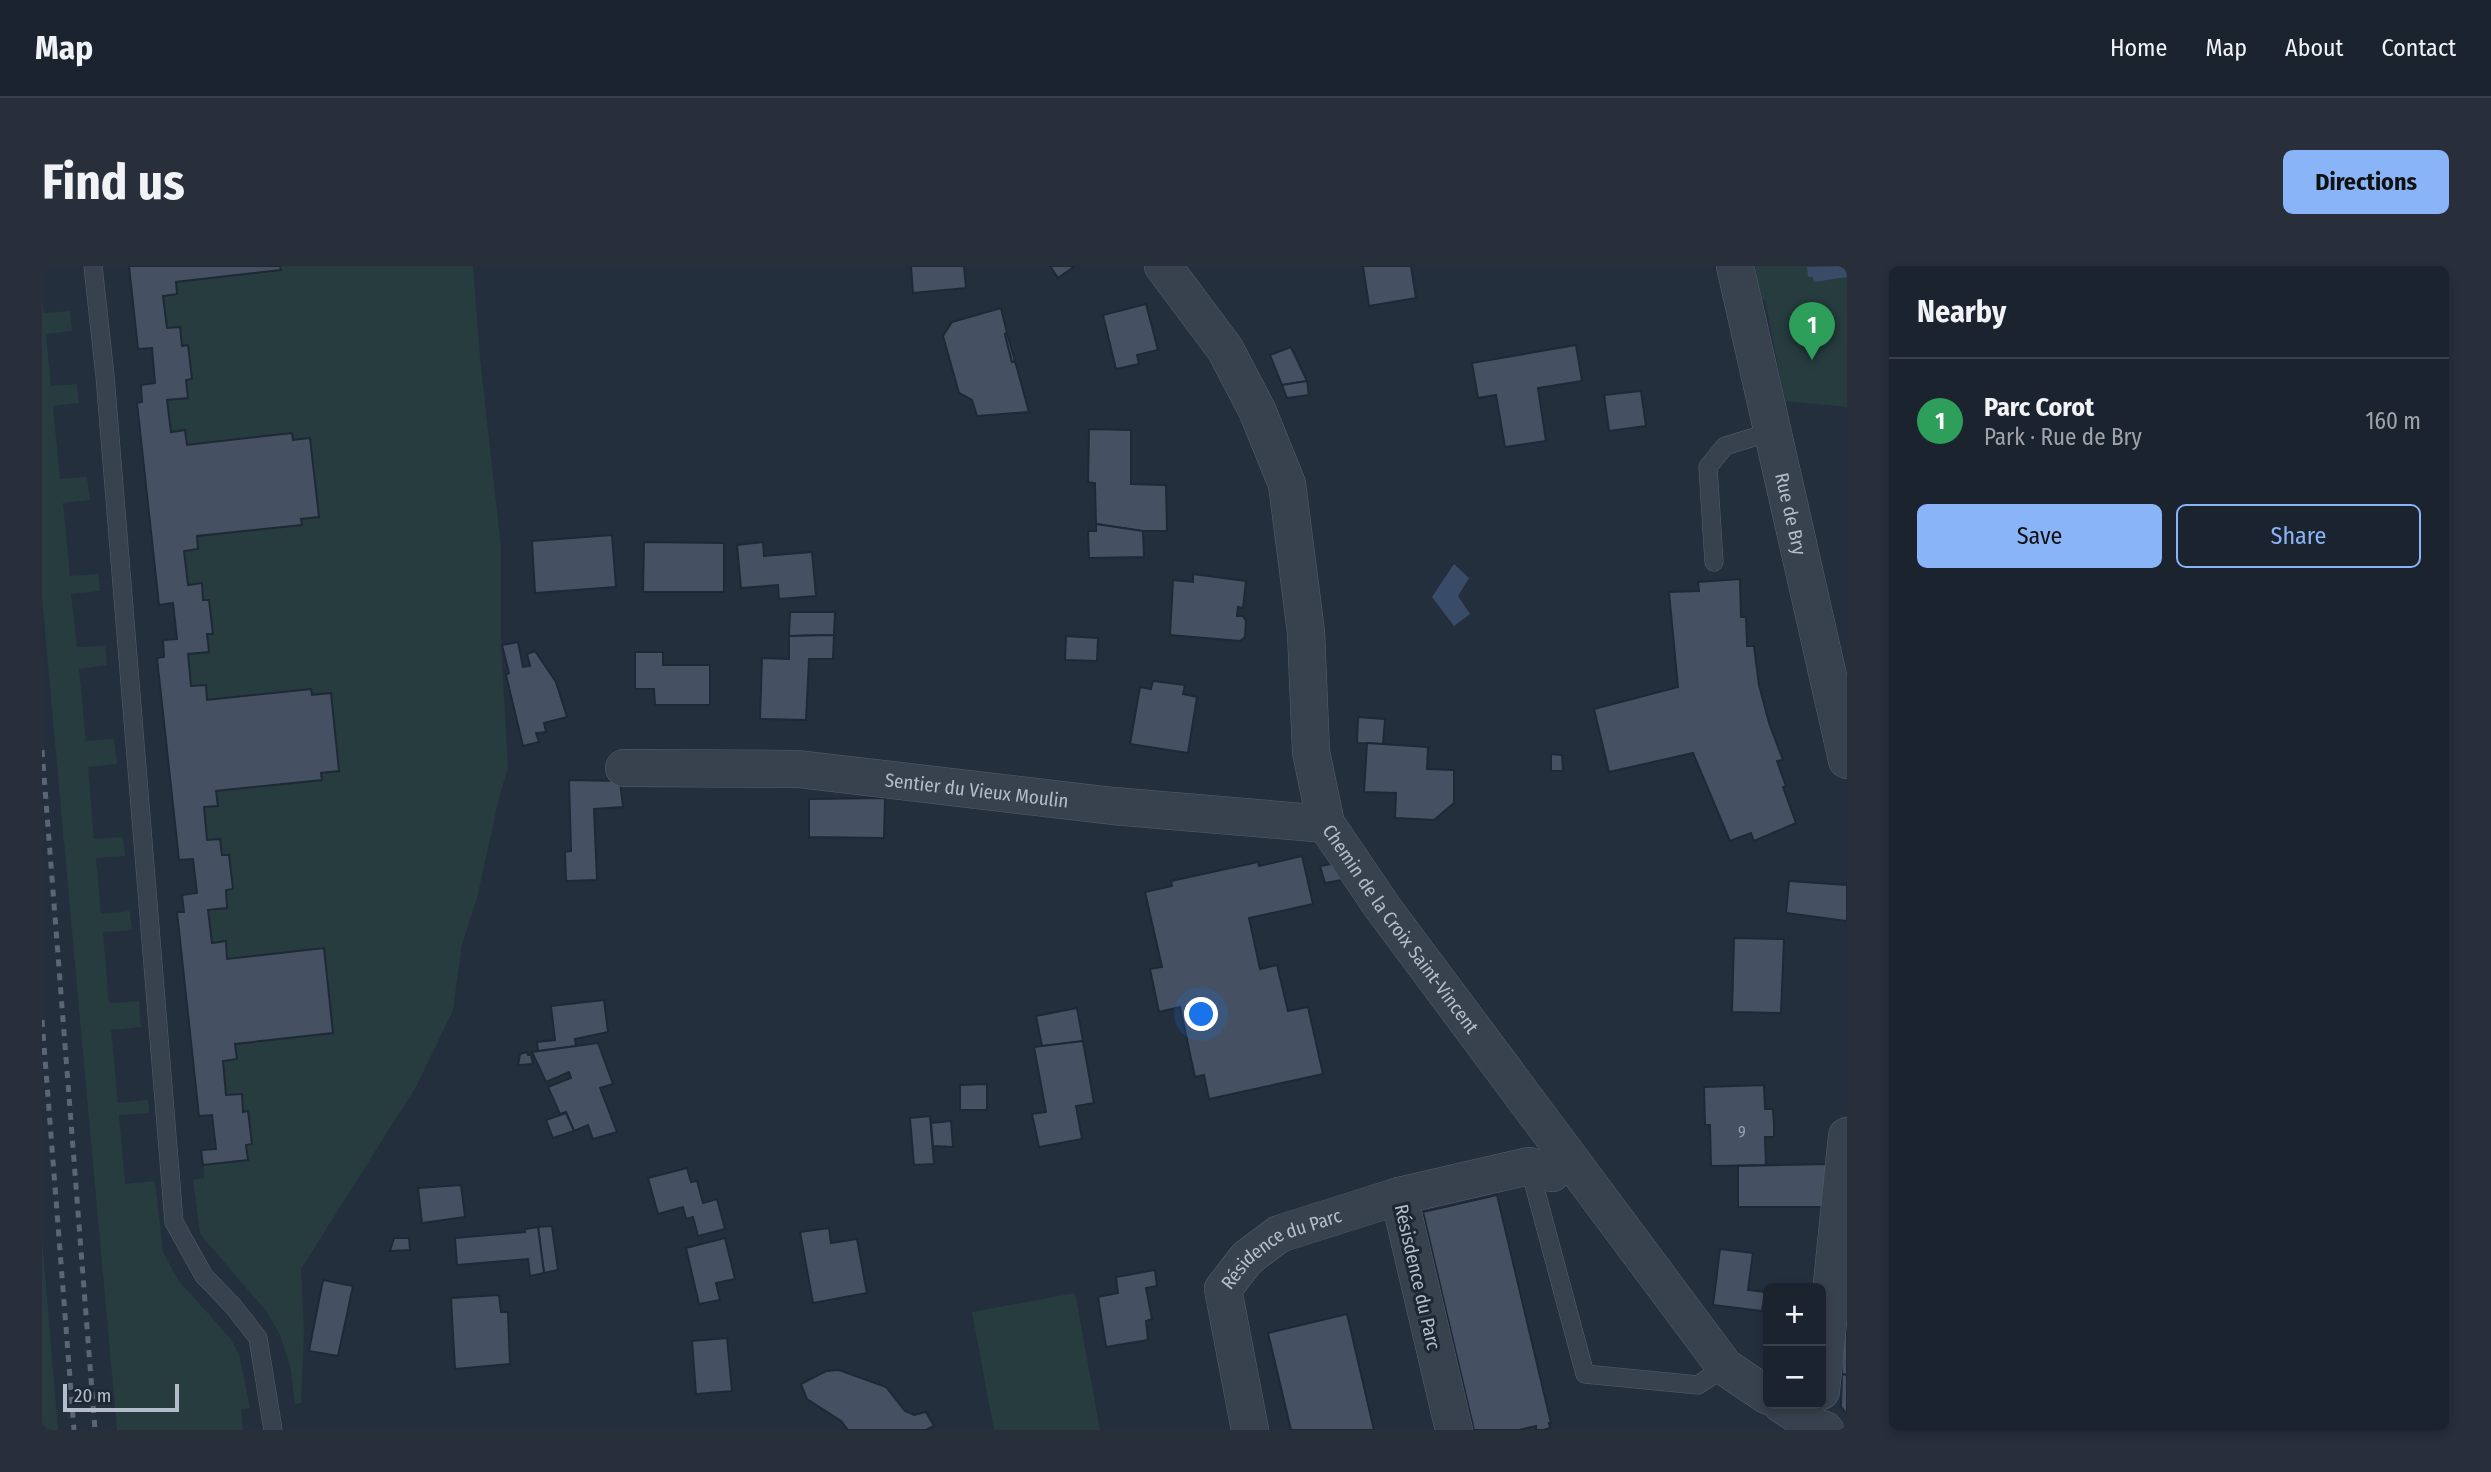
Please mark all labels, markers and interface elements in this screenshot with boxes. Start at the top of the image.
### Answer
text: Map [35,28,93,68]
text: Home [2110,34,2167,62]
text: Map [2205,34,2247,62]
text: About [2285,34,2343,62]
text: Contact [2381,34,2456,62]
button: Directions [2283,150,2449,214]
text: Find us [42,153,185,212]
text: Nearby [1917,294,2006,330]
pin: 1 [1789,302,1835,360]
text: Parc Corot [1984,392,2094,423]
text: 1 [1935,407,1945,435]
text: 160 m [2366,407,2421,435]
text: Park · Rue de Bry [1984,423,2142,451]
street label: Rue de Bry [1770,470,1811,558]
button: Save [1917,504,2162,568]
button: Share [2176,504,2421,568]
street label: Sentier du Vieux Moulin [884,768,1070,813]
street label: Chemin de la Croix Saint-Vincent [1318,820,1484,1039]
your location [1184,997,1218,1031]
house number: 9 [1738,1122,1746,1141]
street label: Résisdence du Parc [1390,1202,1445,1352]
street label: Résidence du Parc [1216,1204,1344,1294]
map controls [1763,1283,1826,1409]
button: + [1763,1283,1826,1346]
button: − [1763,1346,1826,1409]
scale bar [63,1381,178,1413]
text: 20 m [74,1384,111,1407]

